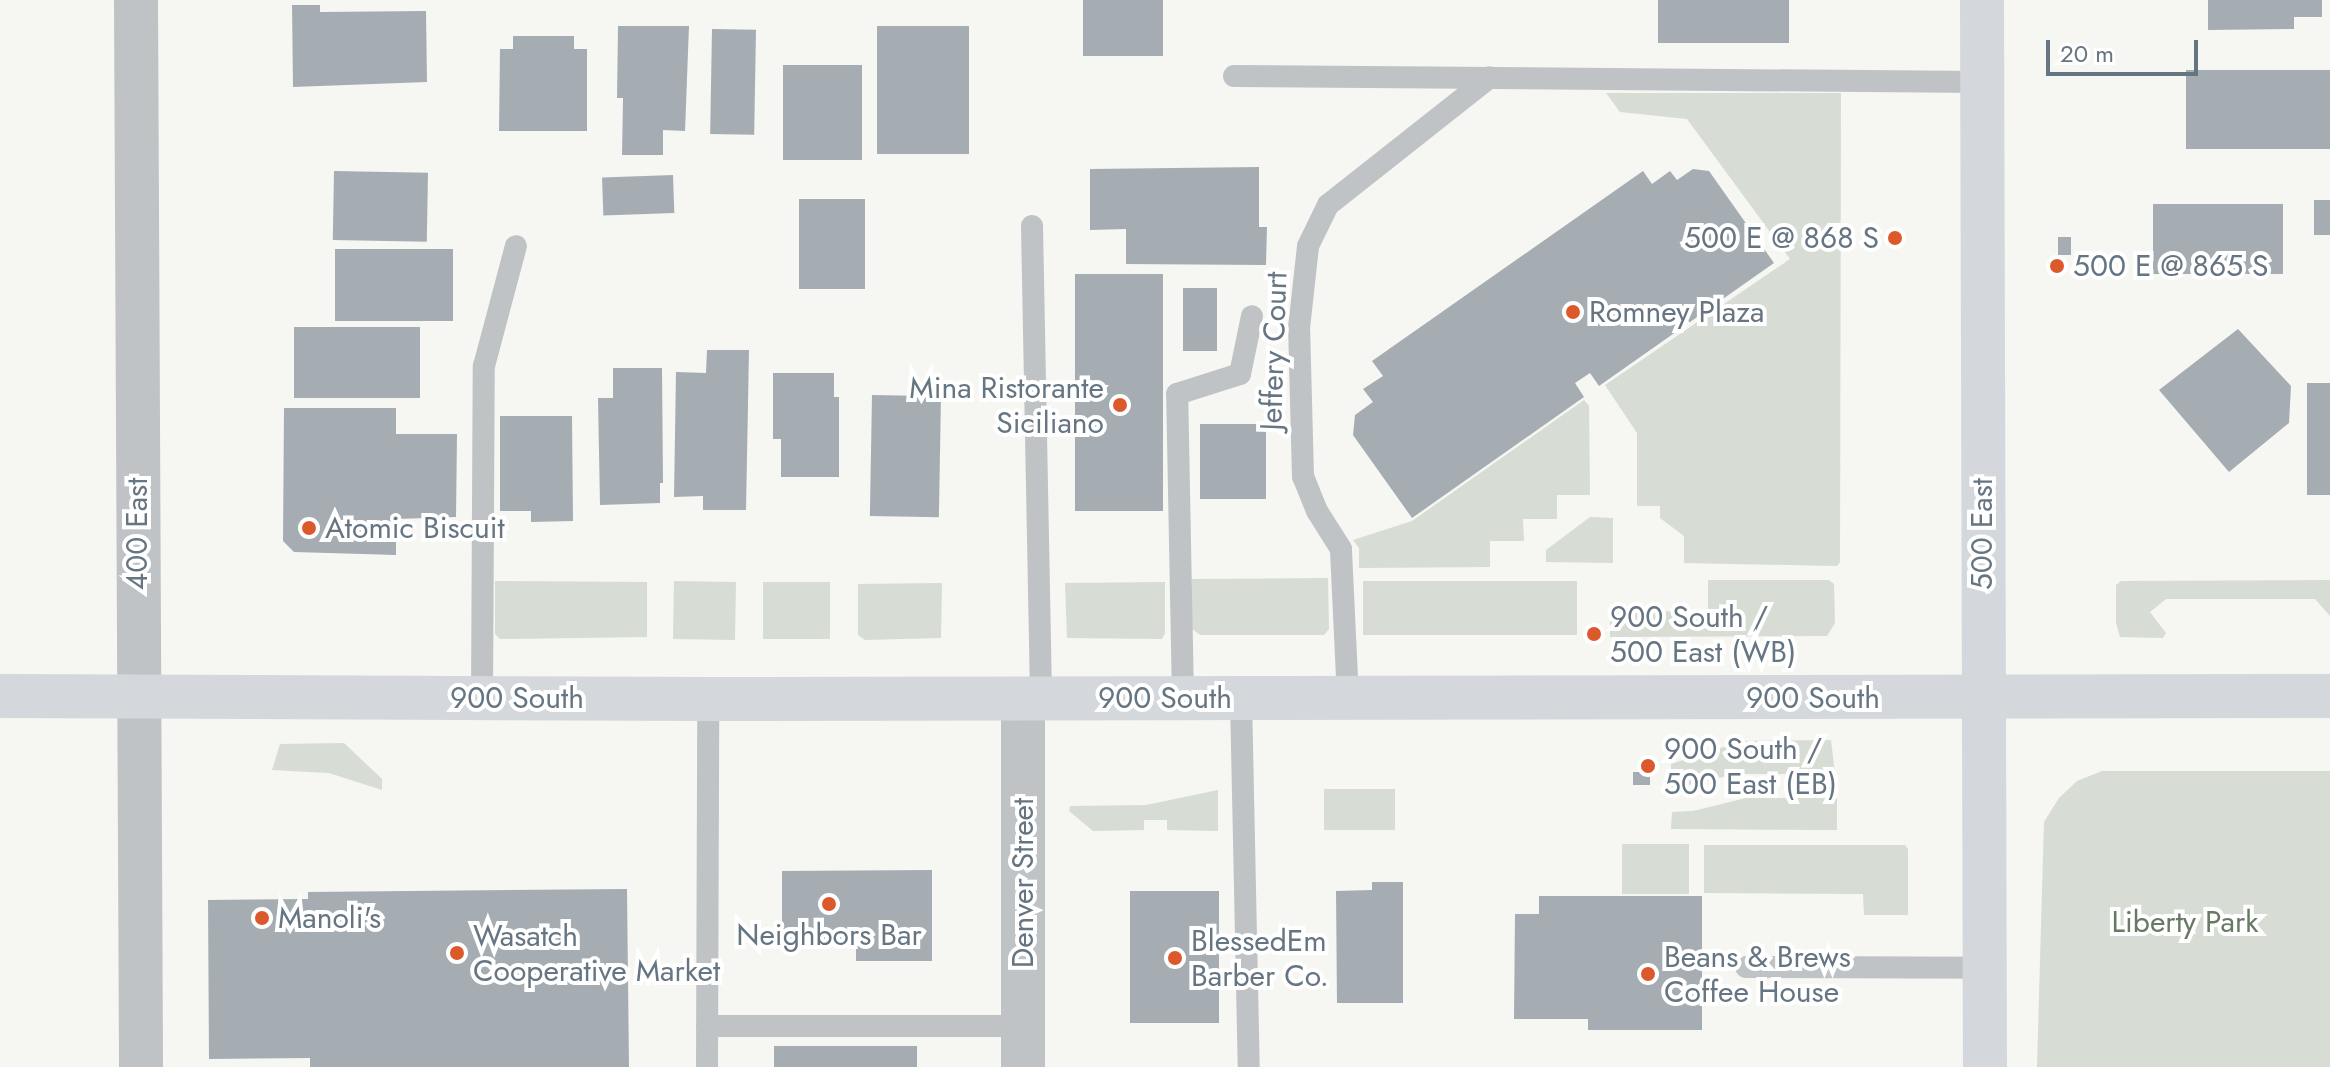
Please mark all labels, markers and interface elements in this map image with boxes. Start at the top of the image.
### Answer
scale bar [2050,24,2202,74]
text: 20 m [2060,36,2114,71]
place label: 500 E @ 868 S [1684,220,1879,256]
marker: 500 E @ 868 S [1886,229,1904,247]
place label: 500 E @ 865 S [2073,248,2269,284]
marker: 500 E @ 865 S [2048,257,2066,275]
street label: Jeffery Court [1253,271,1295,431]
place label: Romney Plaza [1589,294,1765,330]
marker: Romney Plaza [1564,303,1582,321]
place label: Mina Ristorante Siciliano [909,370,1104,440]
marker: Mina Ristorante Siciliano [1111,396,1129,414]
street label: 400 East [119,478,155,590]
street label: 500 East [1964,478,2000,590]
place label: Atomic Biscuit [325,510,505,546]
marker: Atomic Biscuit [300,519,318,537]
place label: 900 South / 500 East (WB) [1610,599,1796,670]
marker: 900 South / 500 East (WB) [1585,625,1603,643]
street label: 900 South [450,680,584,716]
street label: 900 South [1098,680,1232,716]
street label: 900 South [1746,680,1880,716]
place label: 900 South / 500 East (EB) [1664,731,1837,802]
marker: 900 South / 500 East (EB) [1639,757,1657,775]
street label: Denver Street [1005,798,1041,968]
marker: Neighbors Bar [820,895,838,913]
place label: Manoli's [278,900,381,936]
park label: Liberty Park [2112,904,2258,940]
marker: Manoli's [253,909,271,927]
place label: Neighbors Bar [736,917,922,953]
place label: Wasatch Cooperative Market [473,918,720,988]
place label: BlessedEm Barber Co. [1191,923,1329,994]
place label: Beans & Brews Coffee House [1664,939,1851,1010]
marker: Wasatch Cooperative Market [448,944,466,962]
marker: BlessedEm Barber Co. [1166,949,1184,967]
marker: Beans & Brews Coffee House [1639,965,1657,983]

